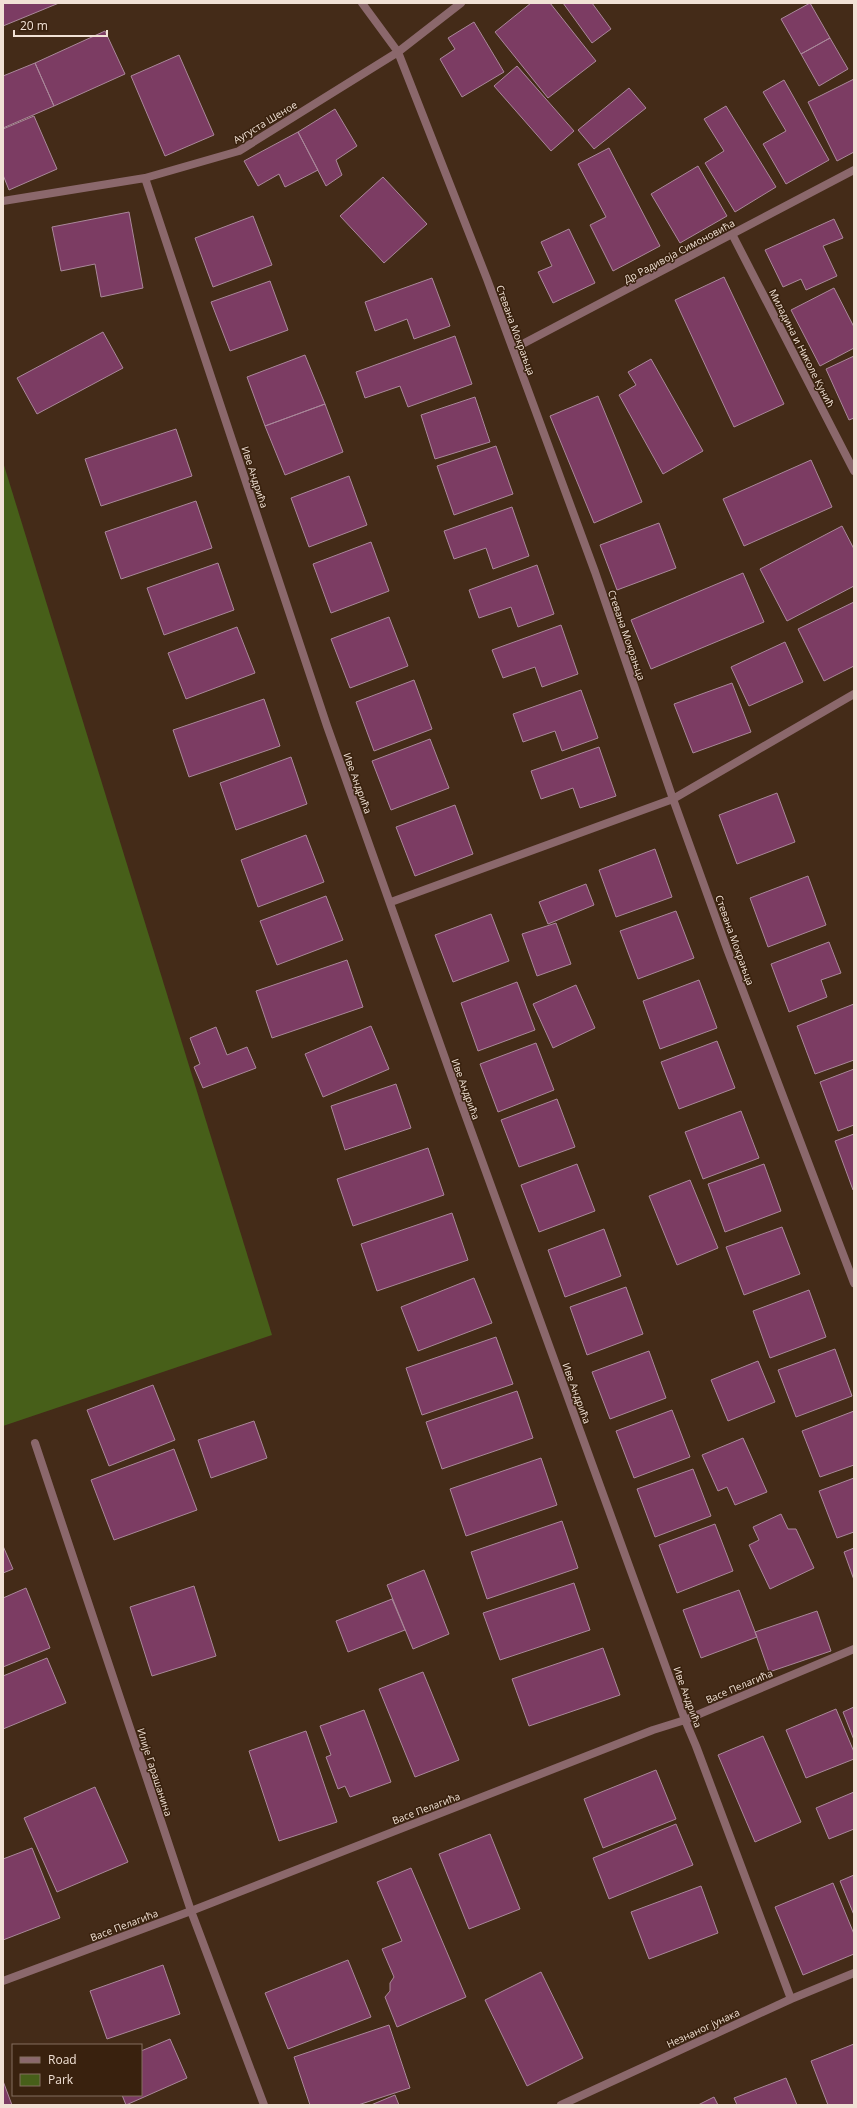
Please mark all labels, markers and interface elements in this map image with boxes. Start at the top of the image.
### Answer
scale bar [14,12,107,38]
text: 20 m [20,17,48,34]
street label: Аугуста Шеное [230,97,300,147]
street label: Др Радивоја Симоновића [621,216,737,286]
street label: Стевана Мокрањца [493,283,539,377]
street label: Миладина и Николе Кунић [766,286,838,410]
street label: Иве Андрића [238,444,272,510]
street label: Стевана Мокрањца [605,588,649,682]
street label: Иве Андрића [340,750,376,816]
street label: Стевана Мокрањца [712,893,758,987]
street label: Иве Андрића [448,1056,484,1122]
street label: Иве Андрића [559,1360,595,1426]
street label: Иве Андрића [670,1664,706,1730]
street label: Васе Пелагића [703,1666,775,1706]
street label: Илије Гарашанина [134,1726,176,1818]
street label: Васе Пелагића [390,1789,462,1827]
street label: Васе Пелагића [88,1906,160,1944]
street label: Незнаног јунака [664,2005,742,2051]
legend [12,2044,142,2096]
text: Road [48,2051,77,2068]
text: Park [48,2071,74,2088]

